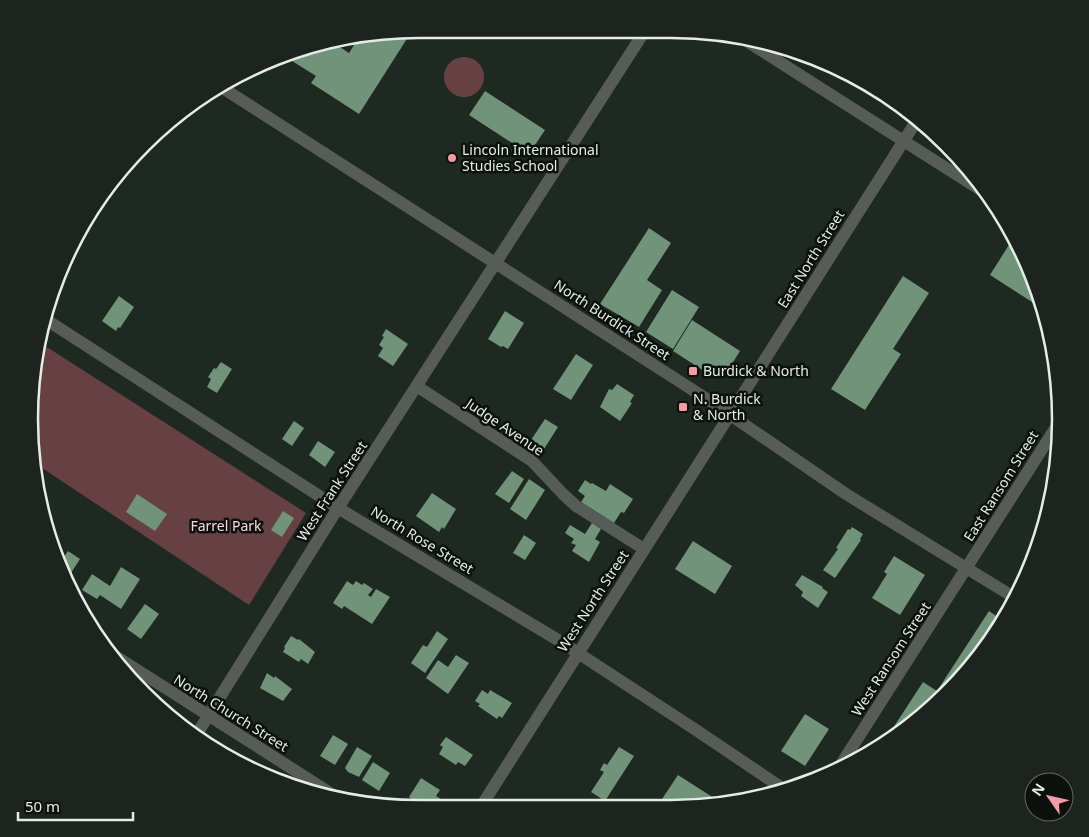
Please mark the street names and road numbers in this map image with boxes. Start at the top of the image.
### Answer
street label: East North Street [773,206,848,311]
street label: North Burdick Street [551,275,674,364]
street label: Judge Avenue [461,392,548,460]
street label: East Ransom Street [959,427,1042,545]
street label: West Frank Street [292,437,371,544]
street label: North Rose Street [367,501,477,578]
street label: West North Street [553,546,633,655]
street label: West Ransom Street [847,598,935,719]
street label: North Church Street [170,670,292,756]

